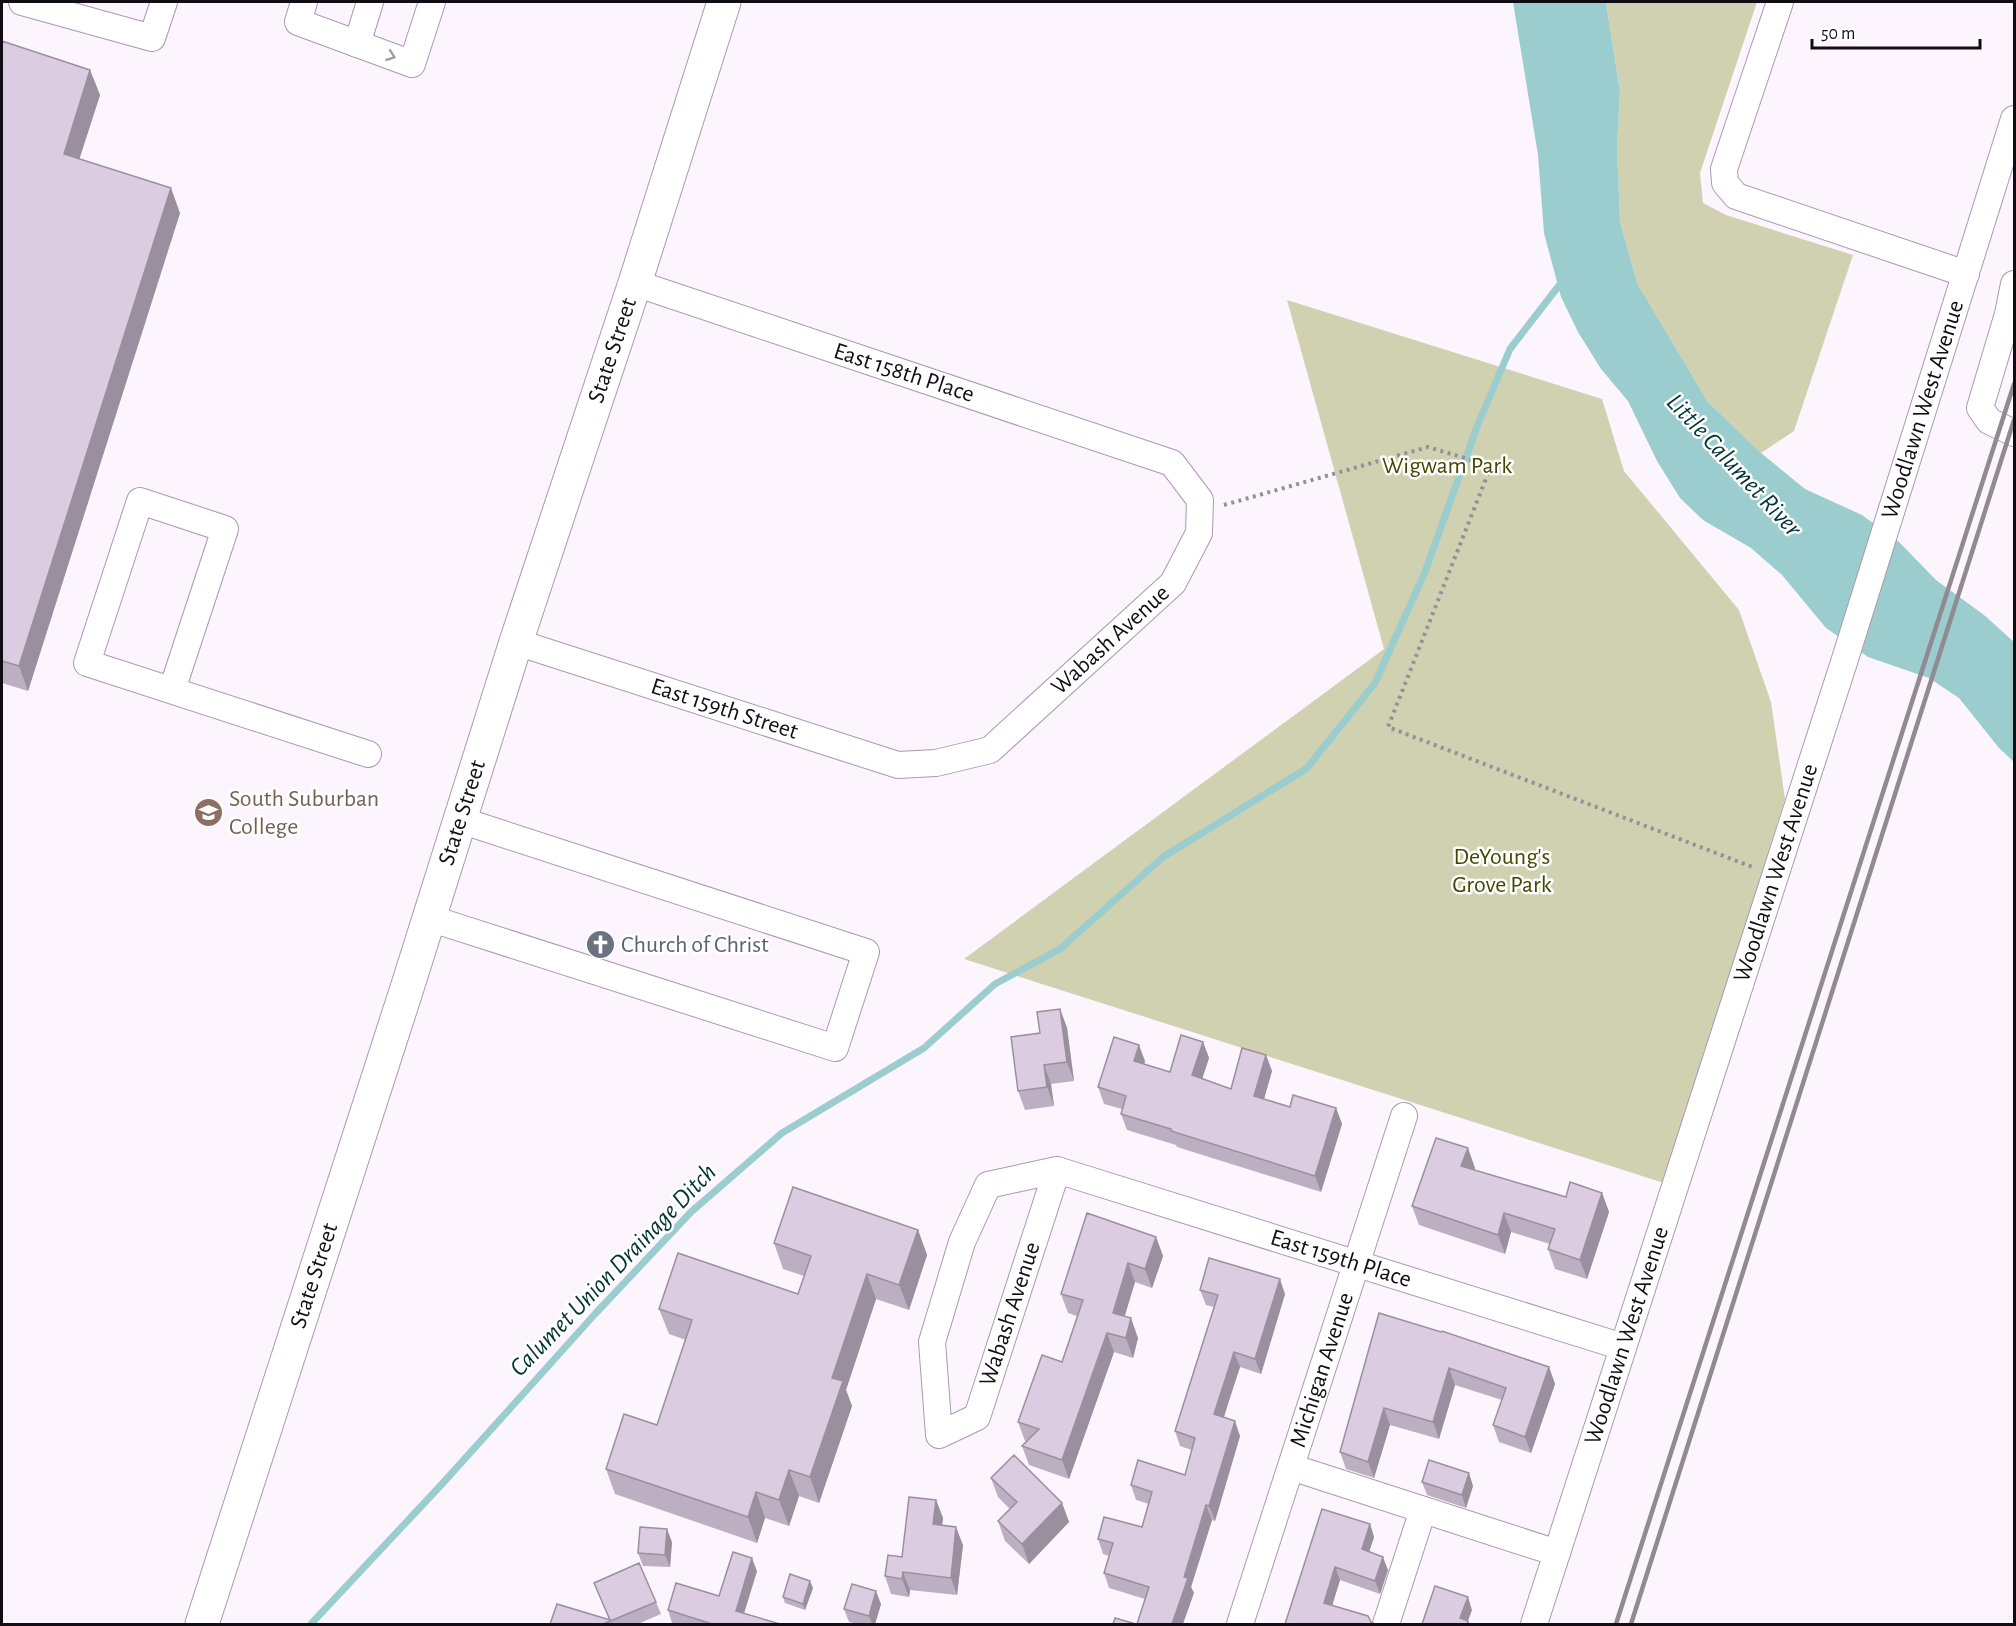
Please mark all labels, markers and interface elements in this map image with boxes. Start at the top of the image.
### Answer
scale bar [1812,12,1980,50]
text: 50 m [1821,25,1855,43]
one-way arrow [386,49,396,62]
street label: State Street [584,295,641,406]
street label: Woodlawn West Avenue [1878,298,1968,522]
street label: East 158th Place [831,339,977,407]
water label: Little Calumet River [1662,389,1808,543]
park label: Wigwam Park [1382,454,1512,478]
street label: Wabash Avenue [1047,581,1174,699]
street label: East 159th Street [648,674,801,744]
street label: State Street [434,757,490,868]
street label: Woodlawn West Avenue [1730,761,1822,985]
place label: South Suburban College [229,787,379,839]
school or university icon: South Suburban College [192,797,224,829]
park label: DeYoung's Grove Park [1452,845,1552,897]
church icon: Church of Christ [584,929,616,961]
place label: Church of Christ [621,933,769,957]
water label: Calumet Union Drainage Ditch [505,1159,721,1381]
street label: State Street [286,1220,343,1331]
street label: Woodlawn West Avenue [1581,1224,1673,1448]
street label: East 159th Place [1267,1225,1414,1292]
street label: Wabash Avenue [975,1239,1045,1389]
street label: Michigan Avenue [1286,1290,1358,1450]

